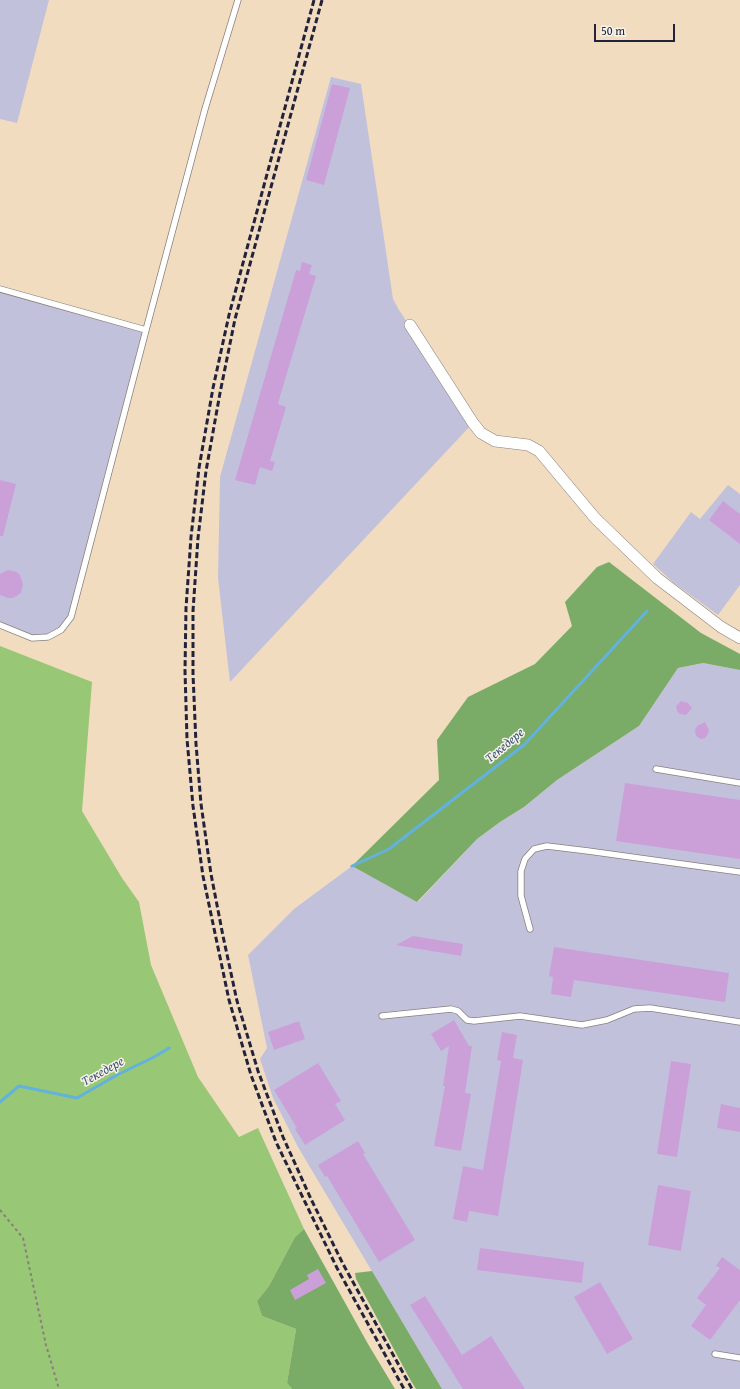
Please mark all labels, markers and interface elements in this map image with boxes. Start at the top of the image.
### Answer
scale bar [596,16,677,42]
text: 50 m [601,22,625,39]
water label: Текедере [482,725,528,767]
water label: Текедере [79,1054,127,1090]

